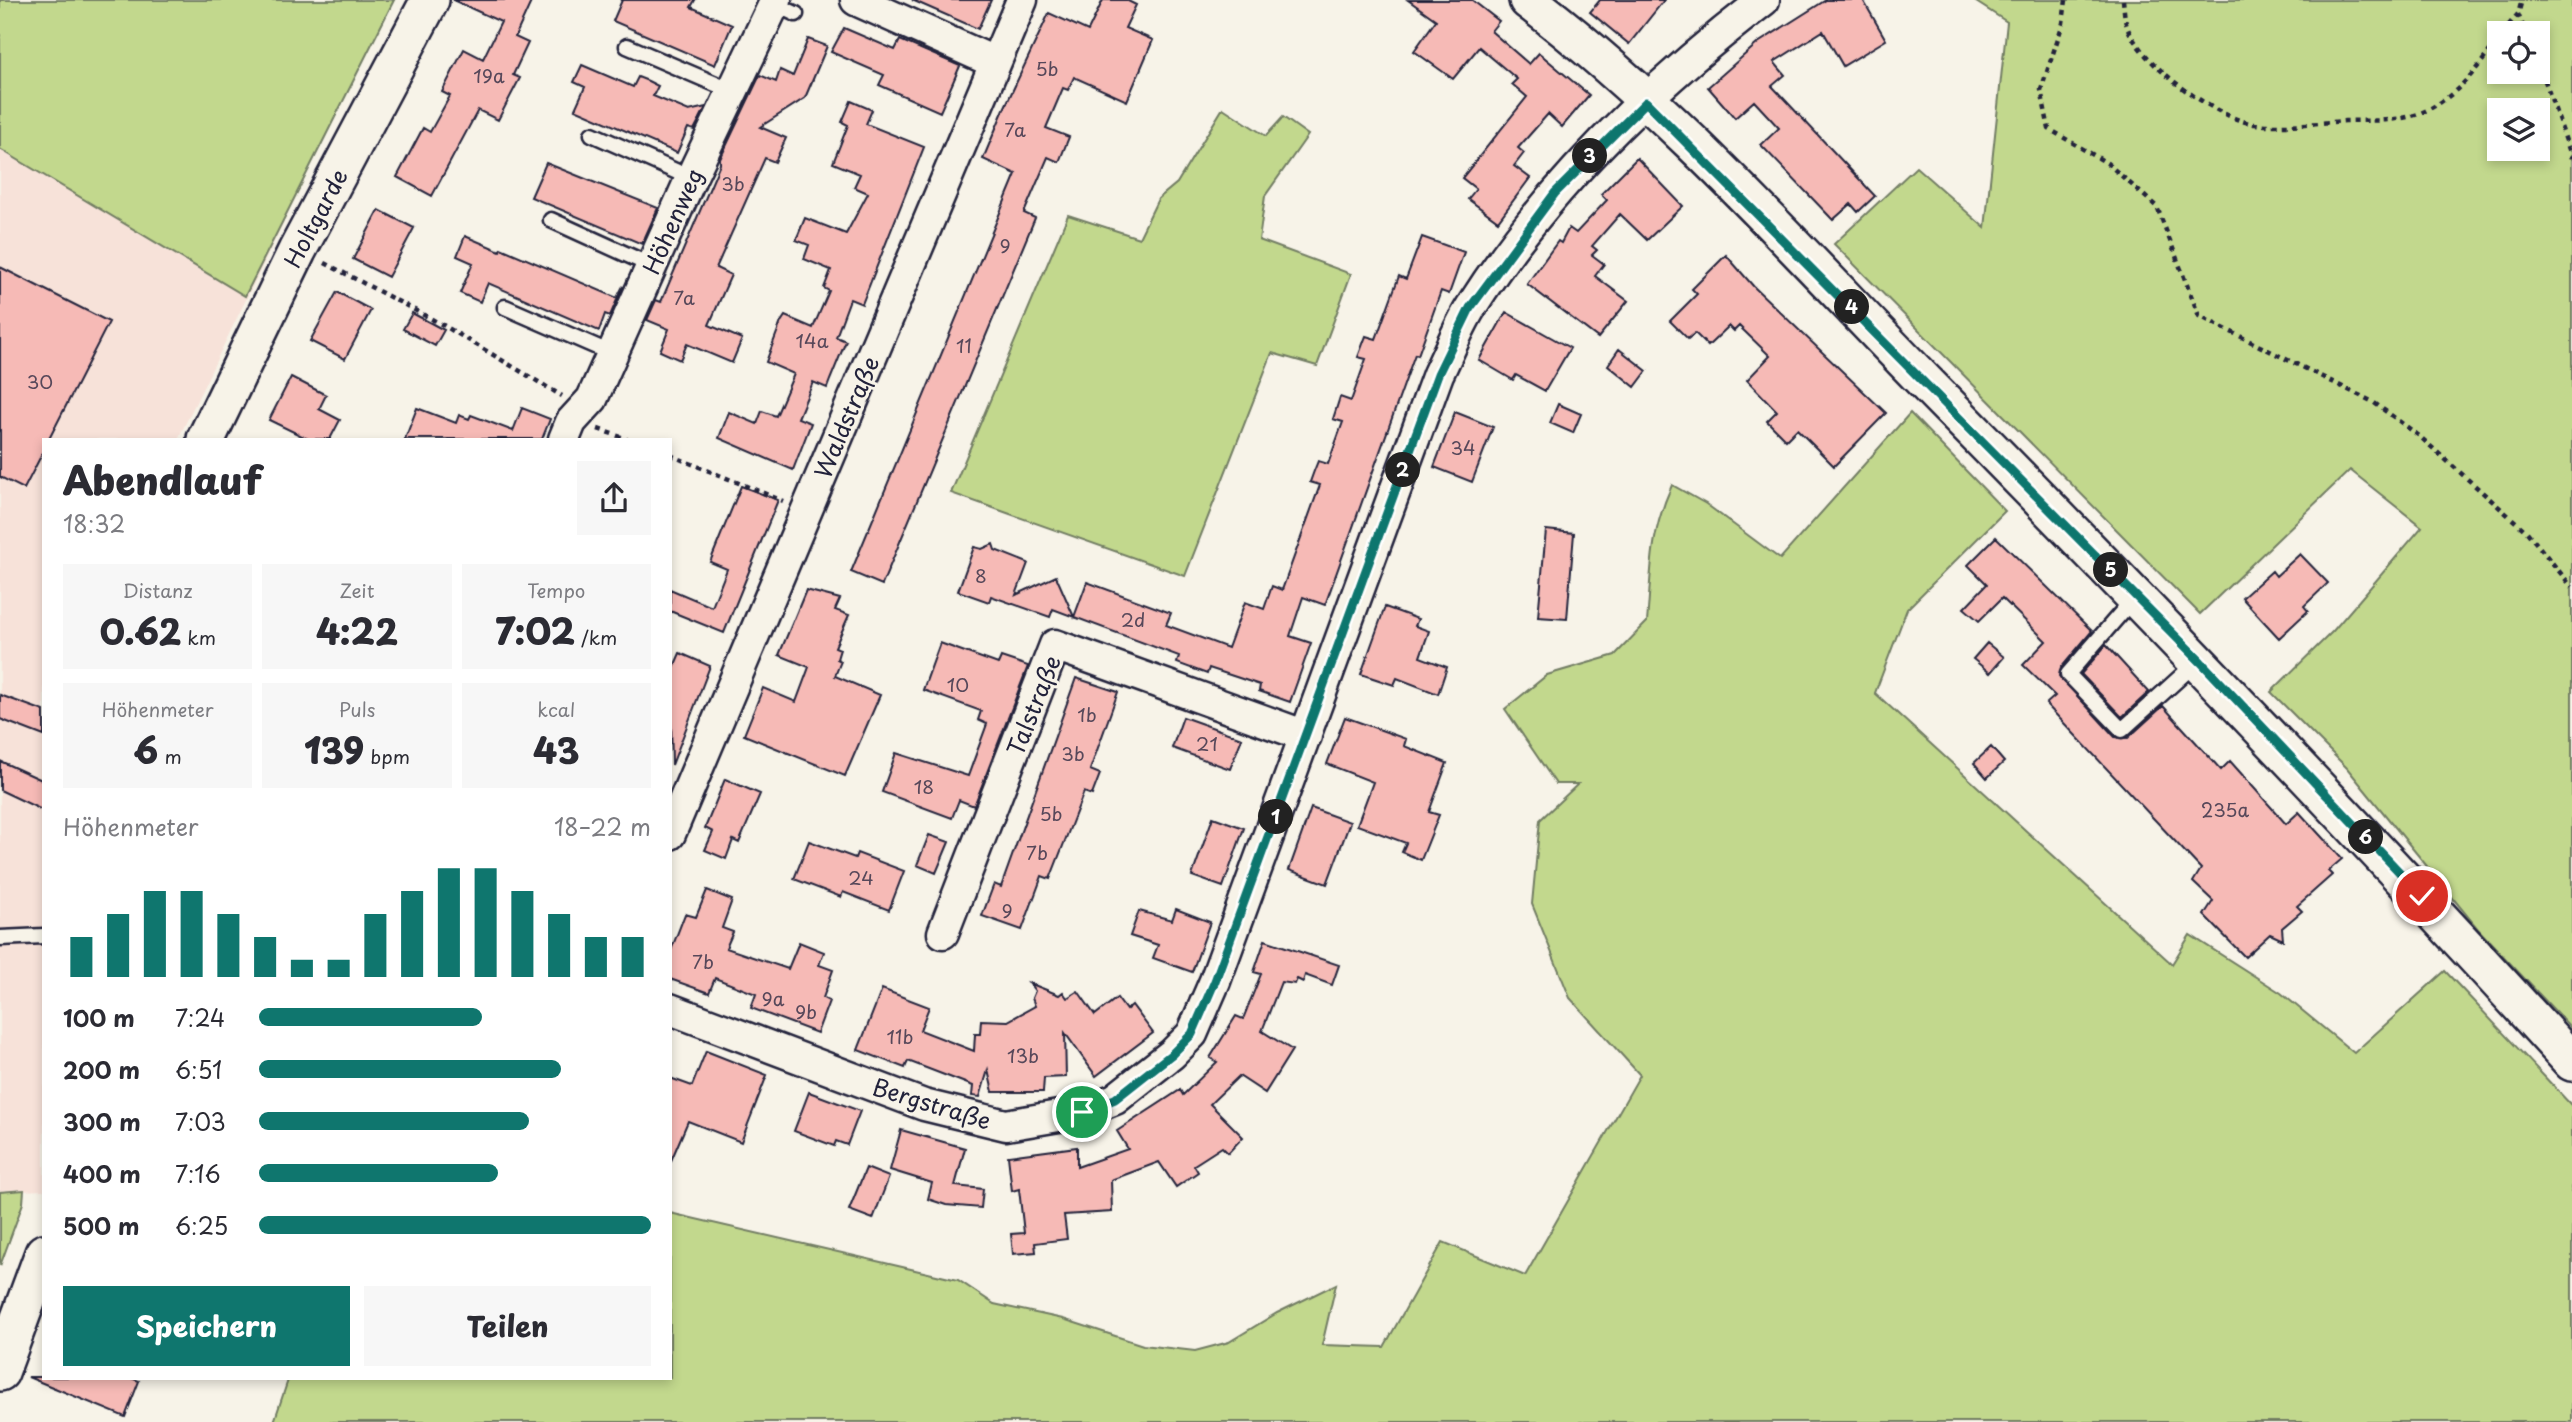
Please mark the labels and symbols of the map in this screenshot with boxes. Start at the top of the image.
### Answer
house number: 5b [1035,54,1059,82]
house number: 19a [473,61,505,89]
house number: 7a [1004,115,1026,143]
pin: 3 [1572,138,1608,174]
street label: Holtgarde [274,162,356,274]
street label: Höhenweg [633,162,711,280]
house number: 3b [721,169,745,197]
house number: 9 [999,231,1011,259]
house number: 7a [673,283,695,311]
pin: 4 [1834,290,1870,324]
house number: 14a [796,326,829,354]
house number: 11 [956,331,972,359]
street label: Waldstraße [805,351,887,483]
house number: 30 [27,367,53,395]
house number: 34 [1450,433,1476,461]
pin: 2 [1386,452,1420,488]
pin: 5 [2094,552,2128,588]
house number: 8 [975,561,987,589]
house number: 2d [1121,605,1145,633]
street label: Talstraße [997,649,1069,761]
house number: 10 [947,670,969,698]
house number: 1b [1077,700,1097,728]
house number: 21 [1196,729,1218,757]
house number: 3b [1061,739,1085,767]
house number: 18 [914,772,934,800]
house number: 235a [2201,795,2250,823]
house number: 5b [1039,799,1063,827]
pin: 1 [1258,800,1294,834]
pin: 6 [2348,820,2384,854]
house number: 7b [1026,838,1048,866]
house number: 24 [848,863,874,891]
pin [2392,866,2452,926]
house number: 9 [1001,896,1013,924]
house number: 7b [692,947,714,975]
house number: 9a [762,984,785,1012]
house number: 9b [795,997,817,1025]
house number: 11b [887,1022,913,1050]
house number: 13b [1007,1041,1039,1069]
street label: Bergstraße [868,1068,996,1138]
pin [1052,1082,1112,1142]

